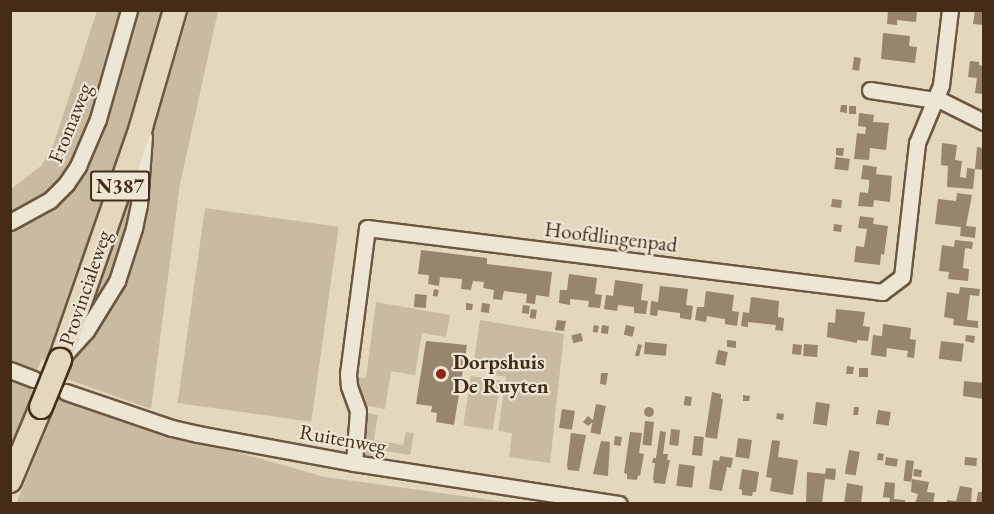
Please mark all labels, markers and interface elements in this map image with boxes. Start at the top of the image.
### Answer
street label: Fromaweg [43,80,97,166]
road number: N387 [90,169,150,203]
street label: Hoofdlingenpad [543,216,679,258]
street label: Provincialeweg [53,227,117,349]
place label: Dorpshuis De Ruyten [453,349,549,399]
marker: Dorpshuis De Ruyten [434,367,448,381]
street label: Ruitenweg [298,419,388,459]

